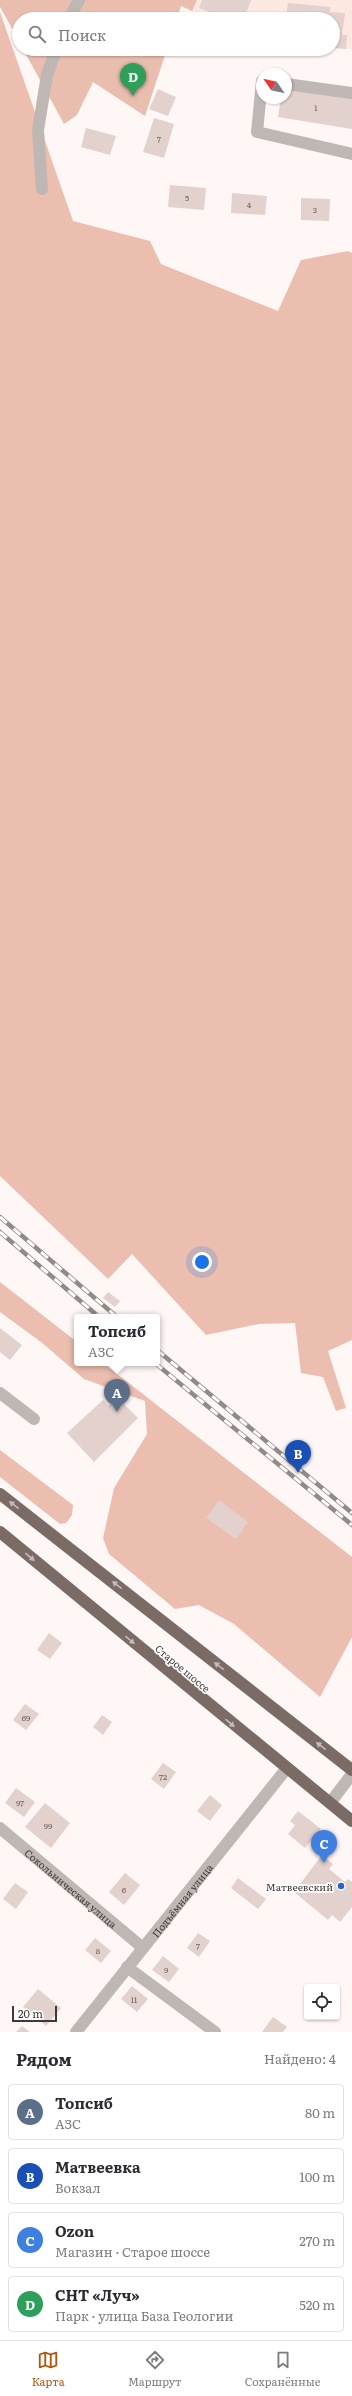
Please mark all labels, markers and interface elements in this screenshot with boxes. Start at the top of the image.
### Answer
search box [12,12,340,56]
icon: search [26,23,48,45]
text: Поиск [58,23,106,46]
pin: D [120,63,146,96]
north arrow [256,68,292,104]
house number: 1 [314,102,318,113]
house number: 7 [157,133,161,144]
house number: 5 [185,192,189,203]
house number: 4 [247,199,252,210]
house number: 3 [313,204,317,215]
your location [192,1252,212,1272]
popup [74,1314,160,1366]
text: Топсиб [88,1319,146,1342]
text: АЗС [88,1342,114,1361]
pin: A [104,1379,130,1412]
pin: B [285,1440,311,1473]
one-way arrow [9,1501,20,1509]
one-way arrow [25,1553,35,1562]
one-way arrow [111,1581,122,1589]
one-way arrow [125,1636,136,1645]
street label: Старое шоссе [152,1641,214,1695]
one-way arrow [213,1661,224,1670]
house number: 69 [22,1712,30,1723]
one-way arrow [225,1719,236,1727]
one-way arrow [316,1741,327,1750]
house number: 72 [159,1771,167,1782]
house number: 97 [16,1797,24,1808]
house number: 99 [44,1820,52,1831]
pin: C [311,1830,337,1863]
street label: Сокольническая улица [22,1845,121,1931]
street label: Подъёмная улица [147,1860,216,1940]
place label: Матвеевский [266,1879,333,1894]
marker: Матвеевский [336,1881,346,1891]
house number: 6 [122,1884,127,1895]
house number: 7 [196,1940,200,1951]
house number: 8 [96,1945,101,1956]
house number: 9 [164,1964,168,1975]
map controls [304,1984,340,2020]
button: locate [304,1984,340,2020]
house number: 11 [131,1994,138,2005]
scale bar [12,2004,57,2023]
text: 20 m [18,2005,43,2021]
text: Рядом [16,2046,72,2071]
text: Найдено: 4 [264,2049,336,2068]
text: Топсиб [55,2091,113,2114]
text: A [25,2103,35,2122]
text: 80 m [305,2103,335,2122]
text: АЗС [55,2114,81,2133]
text: Матвеевка [55,2155,141,2178]
text: B [26,2167,34,2186]
text: 100 m [299,2167,335,2186]
text: Вокзал [55,2178,101,2197]
text: Ozon [55,2219,94,2242]
text: C [25,2231,35,2250]
text: 270 m [299,2231,335,2250]
text: Магазин · Старое шоссе [55,2242,210,2261]
text: СНТ «Луч» [55,2283,140,2306]
text: D [25,2295,35,2314]
text: 520 m [299,2295,335,2314]
text: Парк · улица База Геологии [55,2306,233,2325]
tab: Карта [32,2349,65,2389]
tab: Маршрут [128,2349,181,2389]
tab: Сохранённые [245,2349,320,2389]

